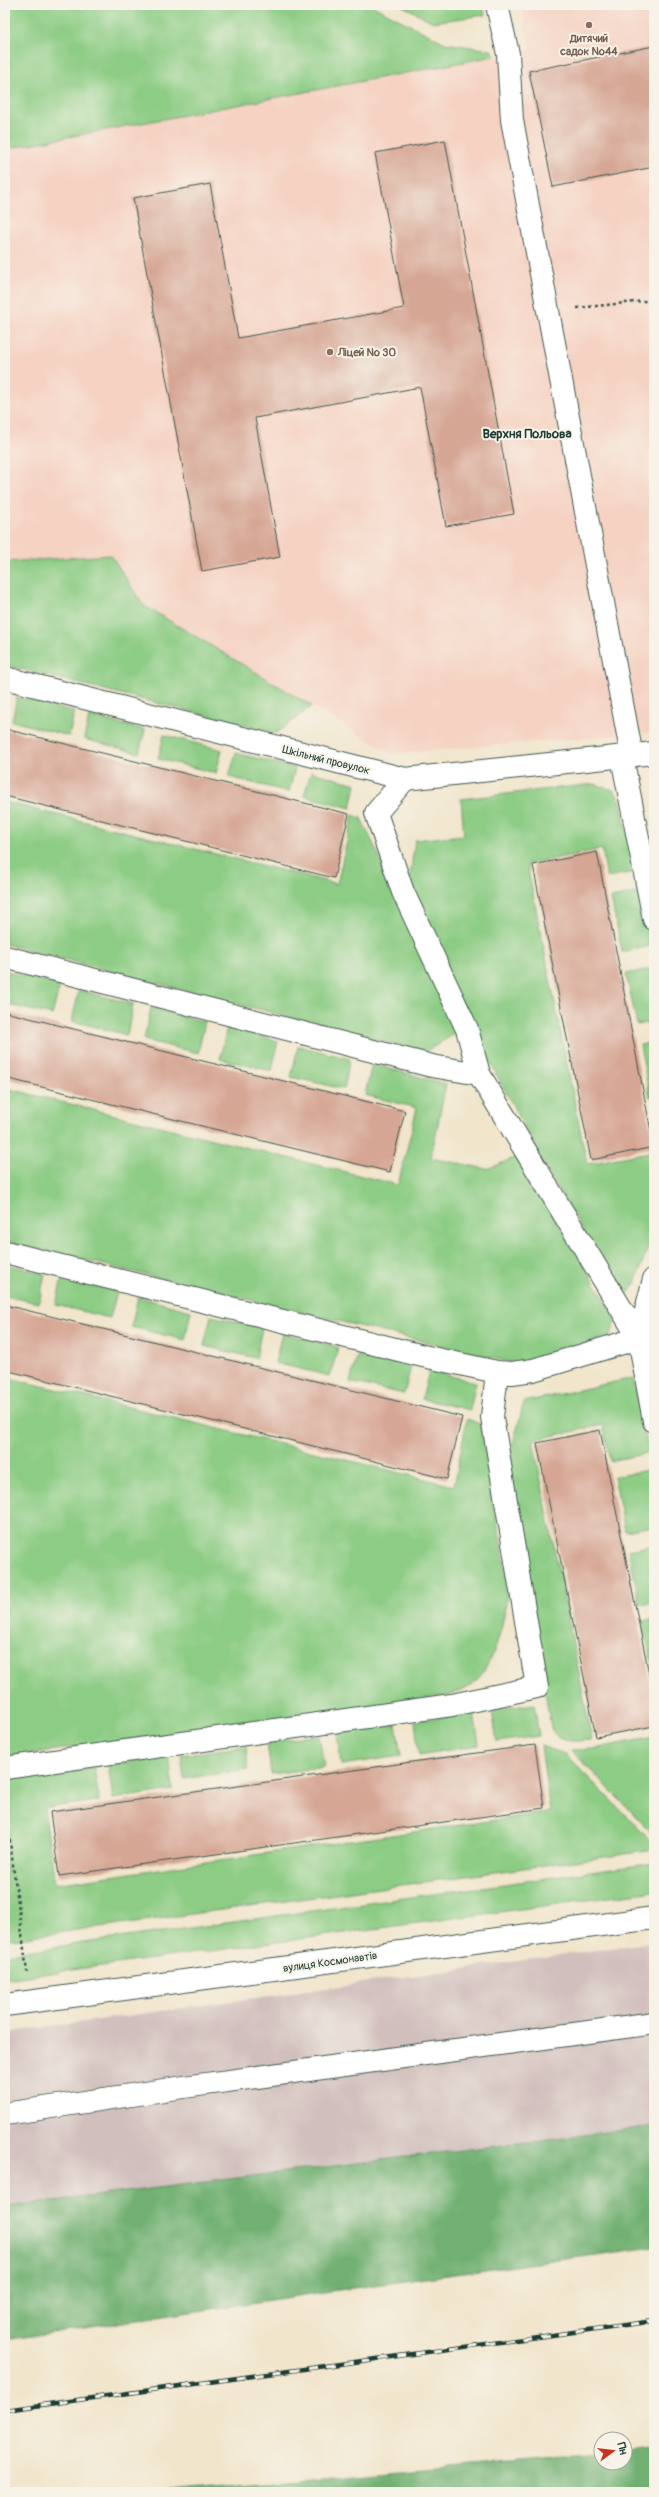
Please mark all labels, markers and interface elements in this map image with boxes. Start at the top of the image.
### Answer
marker: Дитячий садок №44 [584,20,594,30]
place label: Дитячий садок №44 [559,32,618,58]
place label: Ліцей № 30 [337,346,396,359]
marker: Ліцей № 30 [325,347,335,357]
district label: Верхня Польова [483,426,571,442]
street label: Шкільний провулок [281,743,371,777]
street label: вулиця Космонавтів [282,1949,378,1975]
north arrow [593,2431,633,2471]
text: Пн [614,2441,630,2457]

